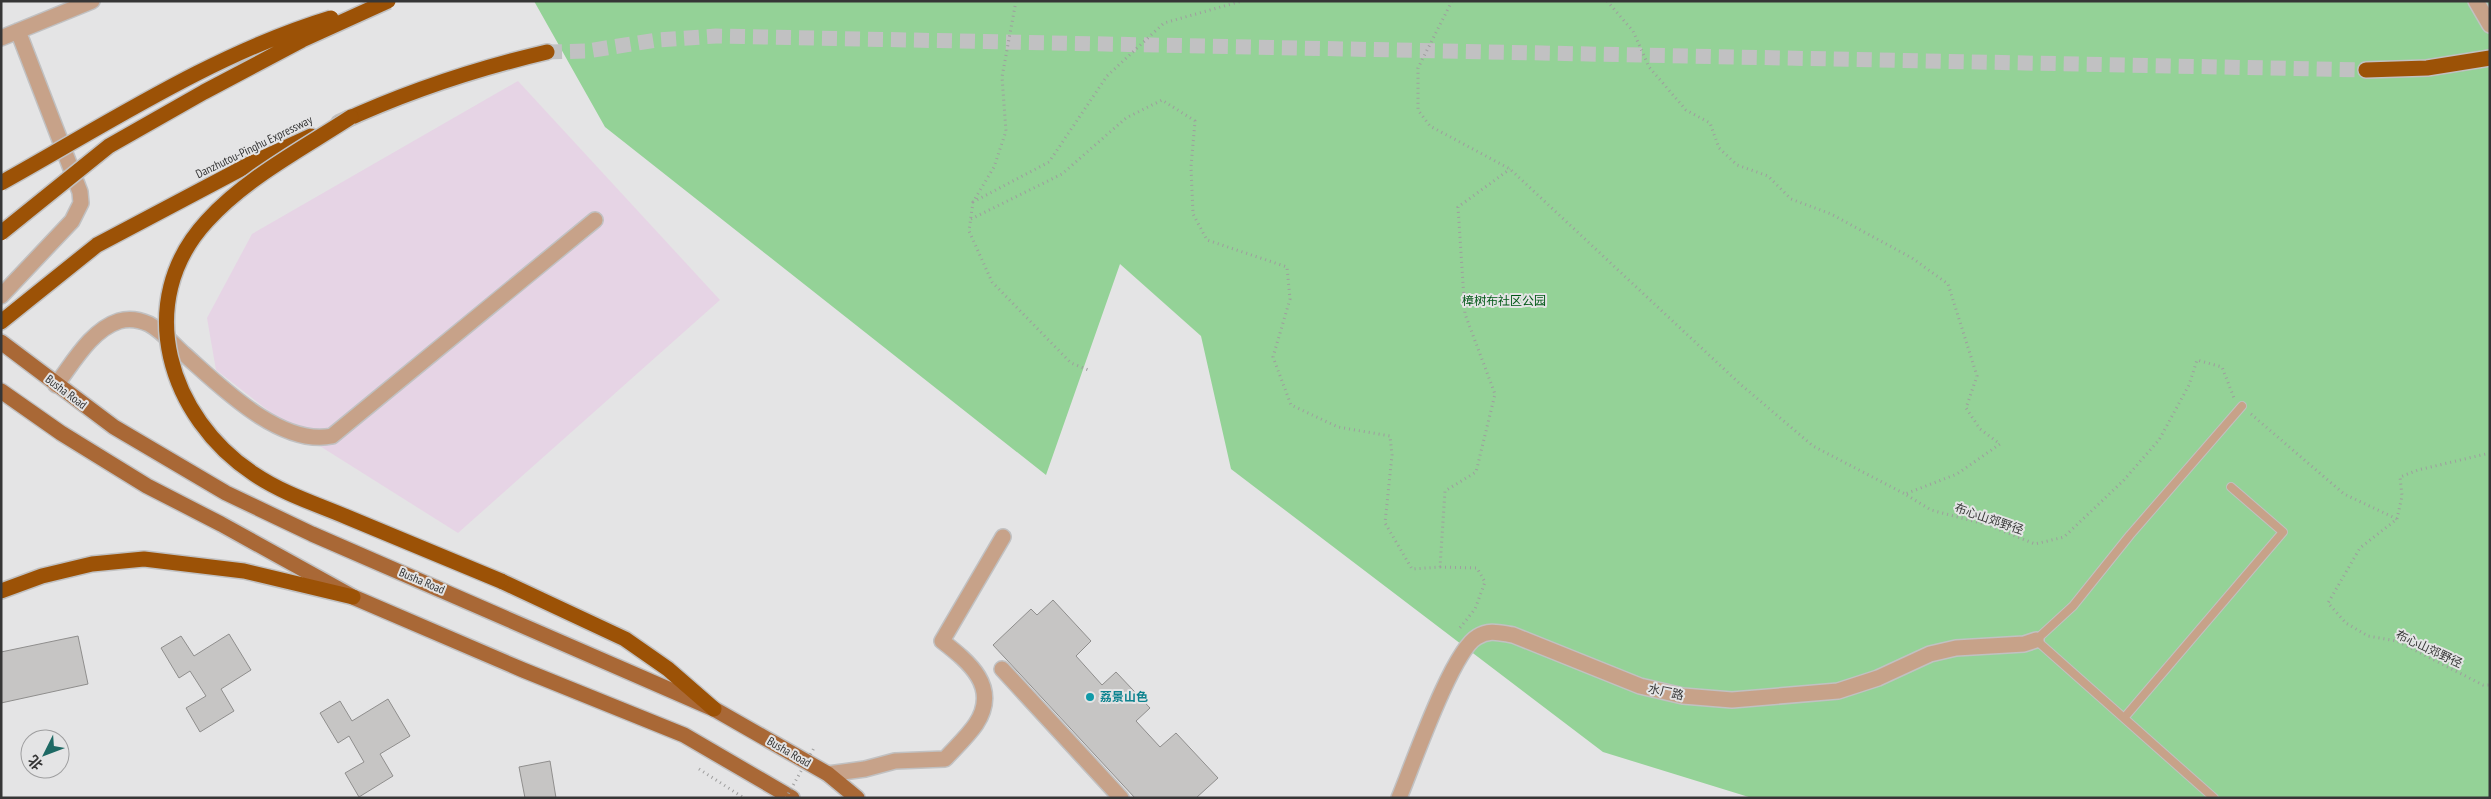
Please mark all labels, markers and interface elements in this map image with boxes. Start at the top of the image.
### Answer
street label: Danzhutou-Pinghu Expressway [193,112,315,181]
park label: 樟树布社区公园 [1462,293,1546,308]
street label: Busha Road [43,371,90,412]
street label: 布心山郊野径 [1953,500,2026,537]
street label: Busha Road [397,564,447,597]
street label: 布心山郊野径 [2393,627,2465,671]
street label: 水厂路 [1647,680,1685,703]
place label: 荔景山色 [1100,689,1148,704]
marker: 荔景山色 [1084,691,1096,703]
north arrow [20,729,70,779]
street label: Busha Road [765,733,814,770]
text: 北 [24,751,47,774]

